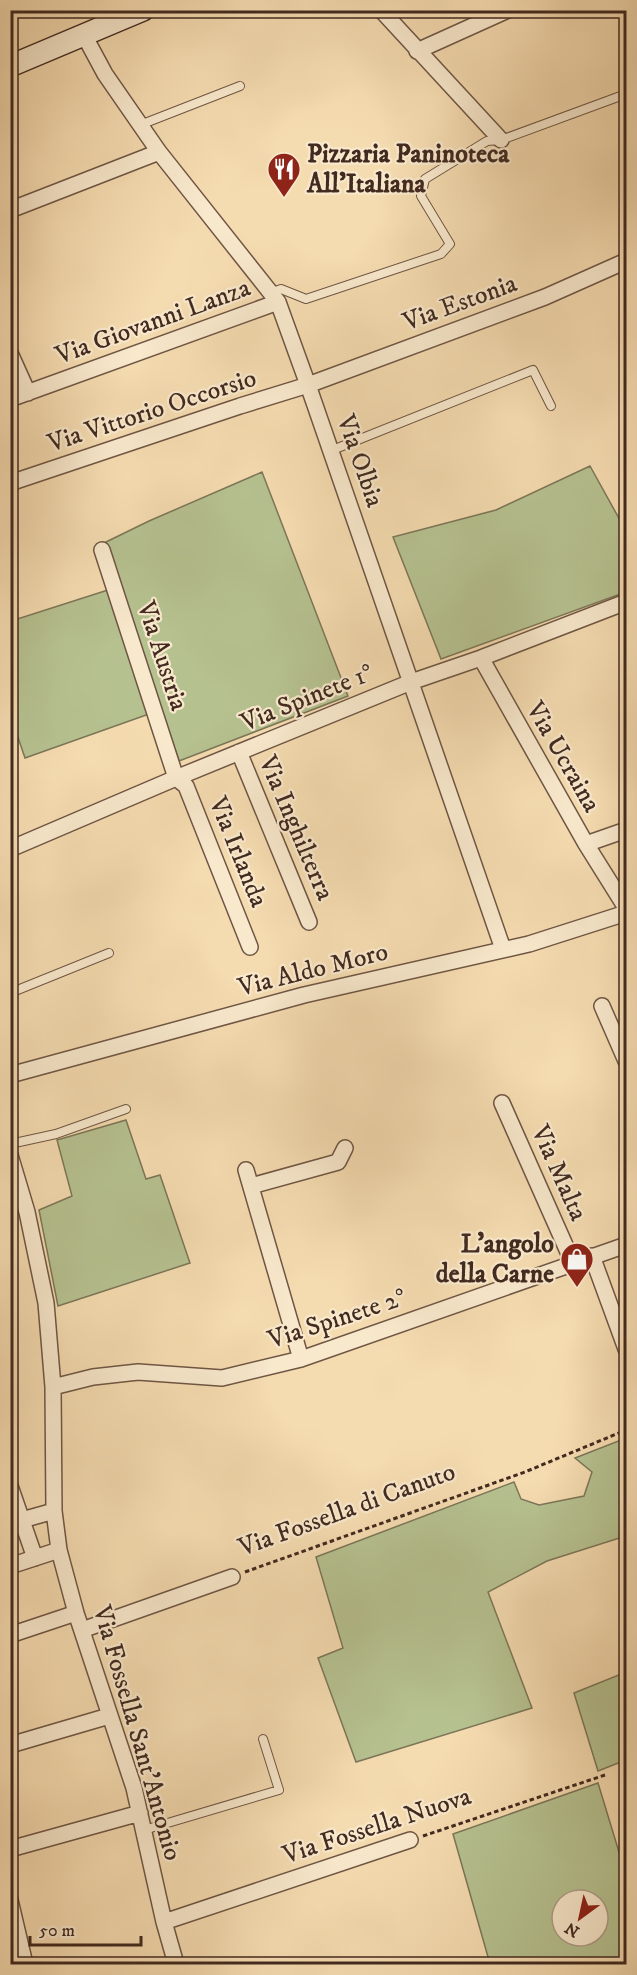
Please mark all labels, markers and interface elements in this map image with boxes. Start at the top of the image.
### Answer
place label: Pizzaria Paninoteca All'Italiana [306,138,510,201]
restaurant icon: Pizzaria Paninoteca All'Italiana [266,151,302,198]
street label: Via Estonia [398,267,522,339]
street label: Via Giovanni Lanza [50,271,255,373]
street label: Via Vittorio Occorsio [43,362,260,461]
street label: Via Olbia [329,410,391,512]
street label: Via Austria [129,596,195,715]
street label: Via Spinete 1° [235,657,378,740]
street label: Via Ucraina [518,695,608,818]
street label: Via Inghilterra [250,750,341,905]
street label: Via Irlanda [201,791,275,912]
street label: Via Aldo Moro [234,935,391,1005]
street label: Via Malta [523,1119,595,1226]
place label: L'angolo della Carne [436,1228,554,1291]
shop icon: L'angolo della Carne [559,1241,595,1288]
street label: Via Spinete 2° [263,1281,410,1357]
street label: Via Fossella di Canuto [233,1455,460,1565]
street label: Via Fossella Sant'Antonio [85,1601,189,1864]
street label: Via Fossella Nuova [278,1780,475,1872]
north arrow [550,1888,610,1948]
scale bar [30,1909,141,1947]
text: N [561,1918,583,1942]
text: 50 m [39,1920,75,1942]

